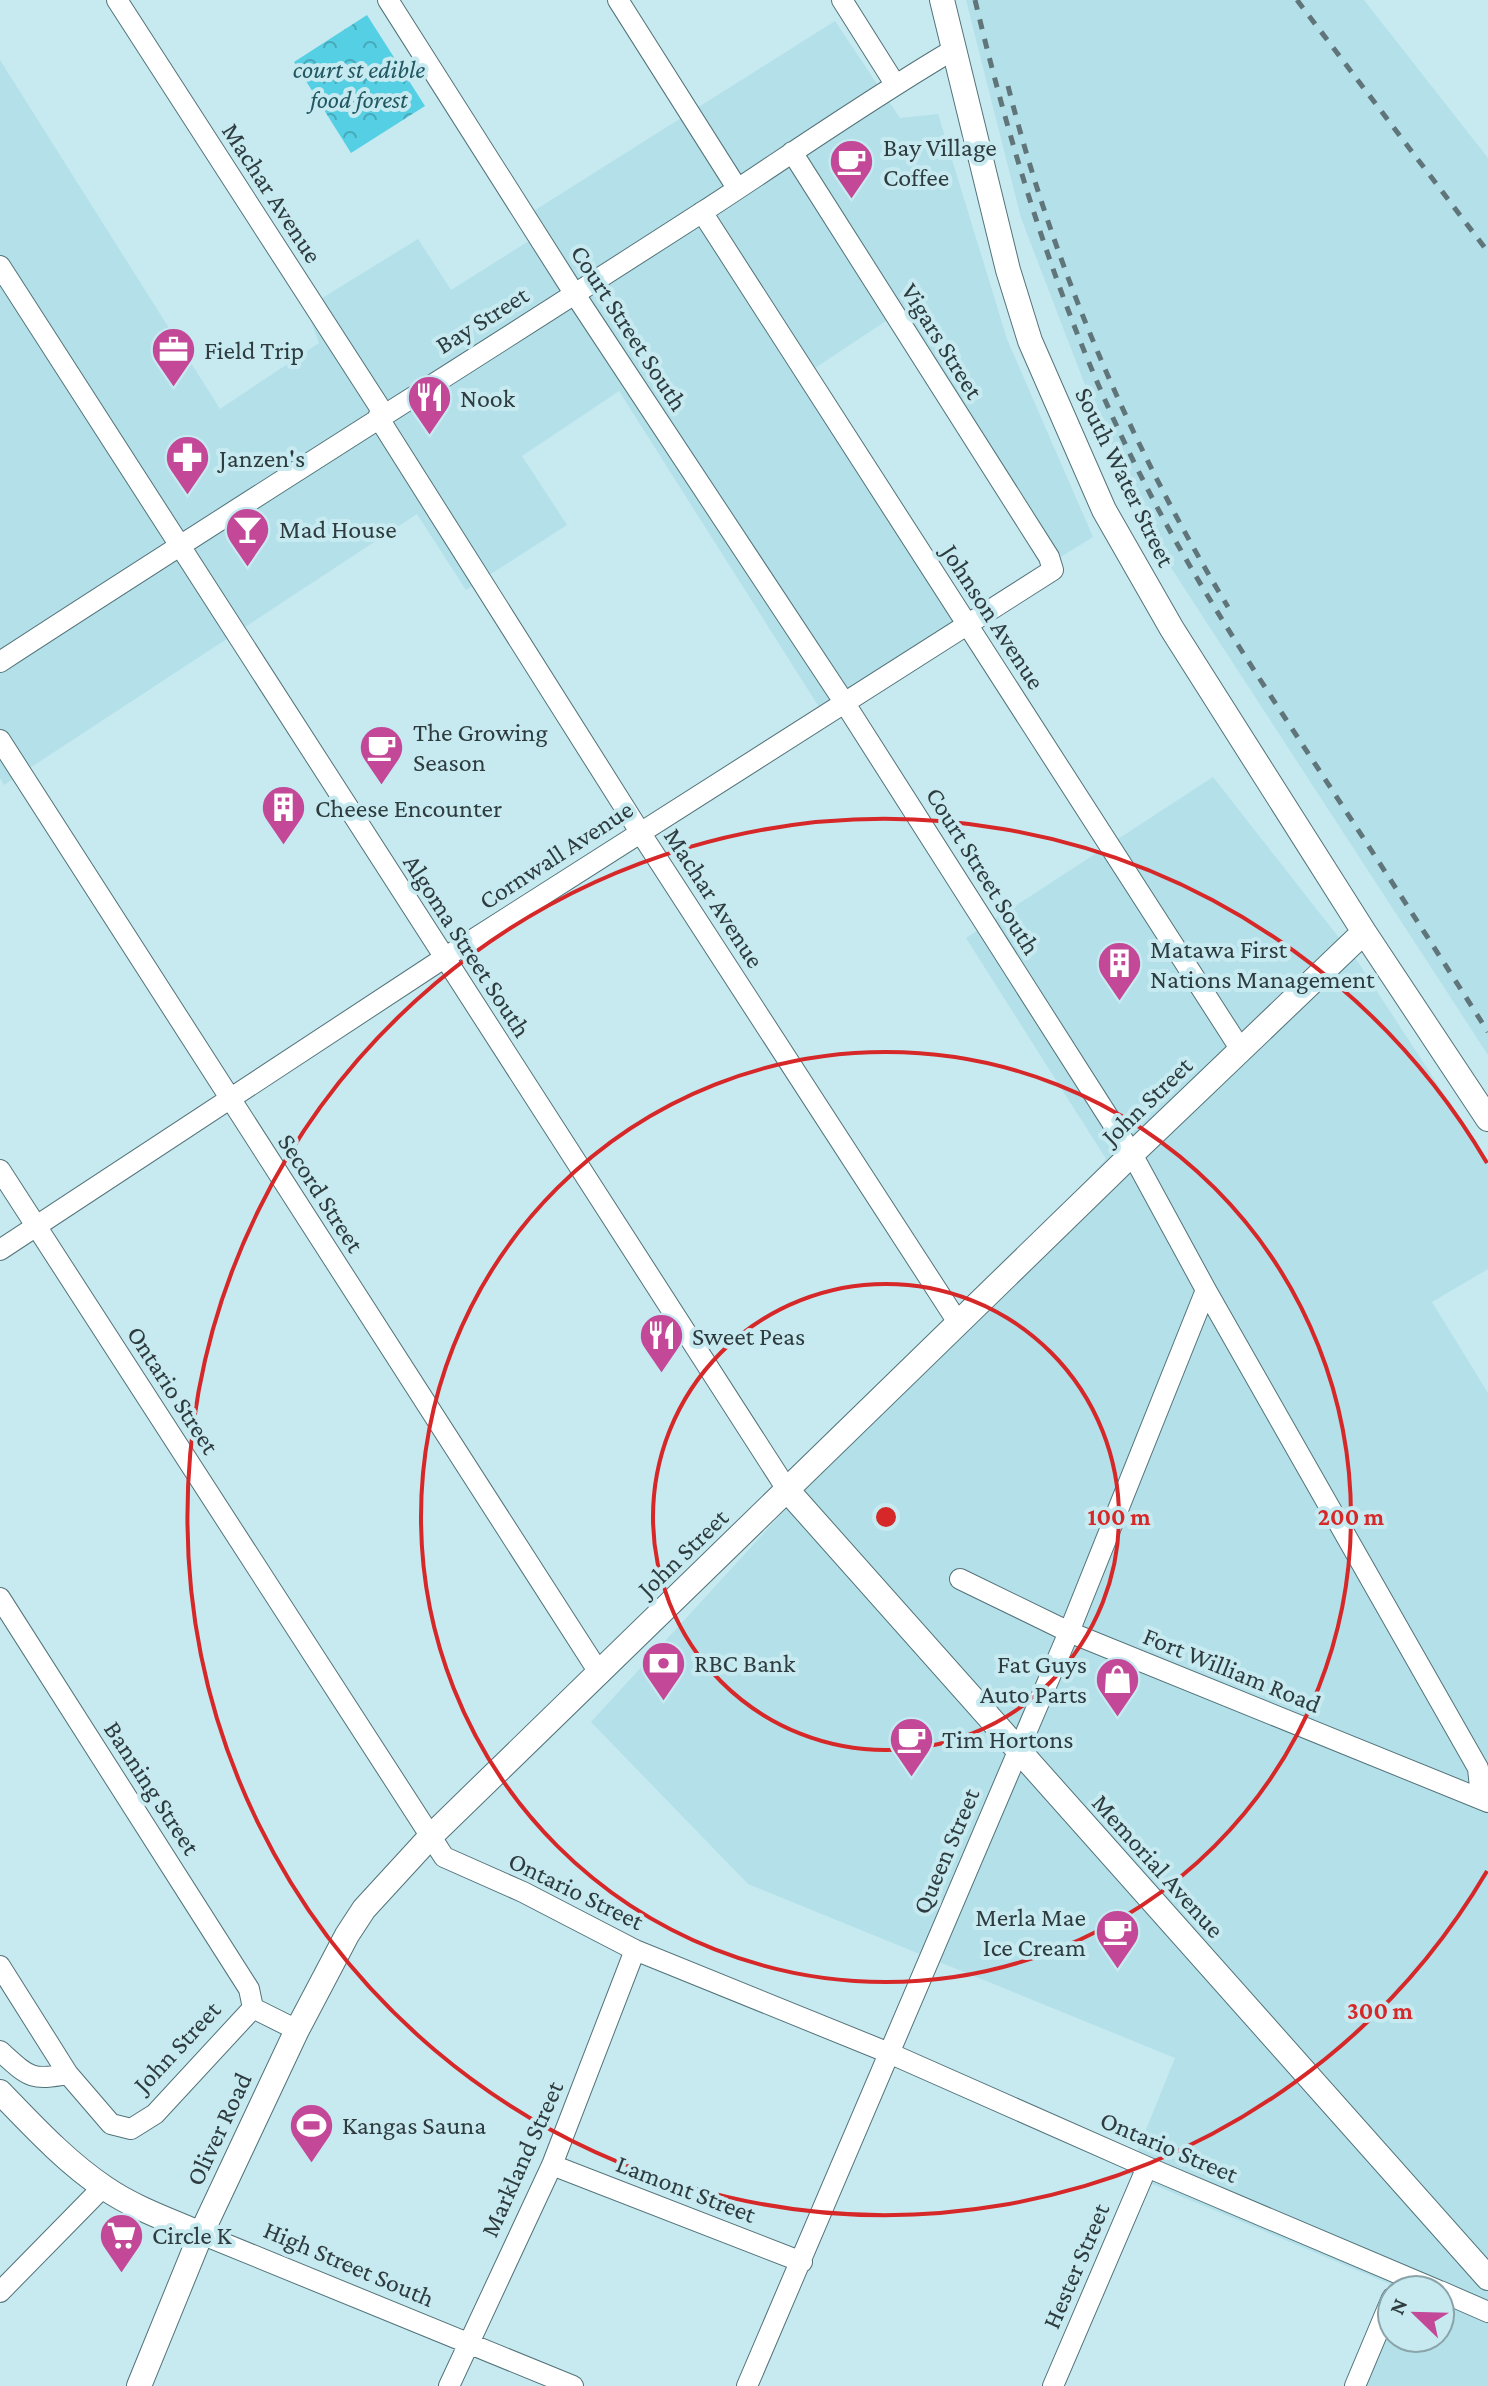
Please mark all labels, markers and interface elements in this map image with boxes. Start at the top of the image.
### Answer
park label: court st edible food forest [293,55,425,114]
street label: Machar Avenue [216,118,328,268]
place label: Bay Village Coffee [883,133,997,192]
cafe icon: Bay Village Coffee [828,138,876,201]
street label: Court Street South [565,240,693,416]
street label: Vigars Street [895,278,989,404]
street label: Bay Street [430,280,534,360]
office icon: Field Trip [149,326,197,389]
place label: Field Trip [204,336,304,365]
restaurant icon: Nook [405,374,453,437]
street label: South Water Street [1069,383,1181,572]
place label: Nook [460,384,516,413]
pharmacy icon: Janzen's [164,434,212,497]
place label: Janzen's [217,444,305,473]
bar icon: Mad House [224,505,272,568]
place label: Mad House [279,515,397,544]
street label: Johnson Avenue [934,537,1051,695]
place label: The Growing Season [413,718,548,777]
cafe icon: The Growing Season [358,723,406,786]
street label: Court Street South [920,782,1046,960]
building icon: Cheese Encounter [260,784,308,847]
place label: Cheese Encounter [315,794,502,823]
street label: Cornwall Avenue [474,795,638,915]
street label: Machar Avenue [658,823,770,973]
street label: Algoma Street South [397,849,537,1043]
place label: Matawa First Nations Management [1150,935,1375,994]
building icon: Matawa First Nations Management [1095,940,1143,1003]
street label: John Street [1094,1051,1198,1153]
street label: Secord Street [272,1128,370,1258]
restaurant icon: Sweet Peas [637,1312,685,1375]
street label: Ontario Street [121,1321,225,1460]
place label: Sweet Peas [692,1322,805,1351]
street label: John Street [630,1503,734,1605]
centre of rings [872,1503,900,1531]
text: 100 m [1087,1503,1151,1530]
text: 200 m [1318,1503,1385,1530]
street label: Fort William Road [1139,1621,1325,1719]
bank icon: RBC Bank [639,1639,687,1702]
place label: RBC Bank [694,1649,796,1678]
place label: Fat Guys Auto Parts [980,1650,1087,1709]
shop icon: Fat Guys Auto Parts [1094,1655,1142,1718]
cafe icon: Tim Hortons [887,1715,935,1778]
street label: Banning Street [98,1716,206,1861]
place label: Tim Hortons [942,1725,1073,1754]
street label: Queen Street [907,1783,986,1918]
street label: Memorial Avenue [1086,1788,1230,1944]
street label: Ontario Street [504,1846,649,1936]
place label: Merla Mae Ice Cream [975,1903,1086,1962]
cafe icon: Merla Mae Ice Cream [1093,1908,1141,1971]
street label: John Street [126,1995,227,2100]
text: 300 m [1347,1997,1414,2024]
street label: Oliver Road [180,2068,258,2190]
street label: Markland Street [475,2076,569,2241]
sports icon: Kangas Sauna [287,2101,335,2164]
street label: Ontario Street [1096,2105,1243,2189]
place label: Kangas Sauna [342,2111,486,2140]
street label: Lamont Street [612,2149,760,2229]
street label: Hester Street [1037,2198,1116,2333]
supermarket icon: Circle K [97,2211,145,2274]
street label: High Street South [259,2215,439,2313]
place label: Circle K [152,2221,233,2250]
north arrow [1376,2274,1456,2354]
text: N [1384,2295,1412,2318]

